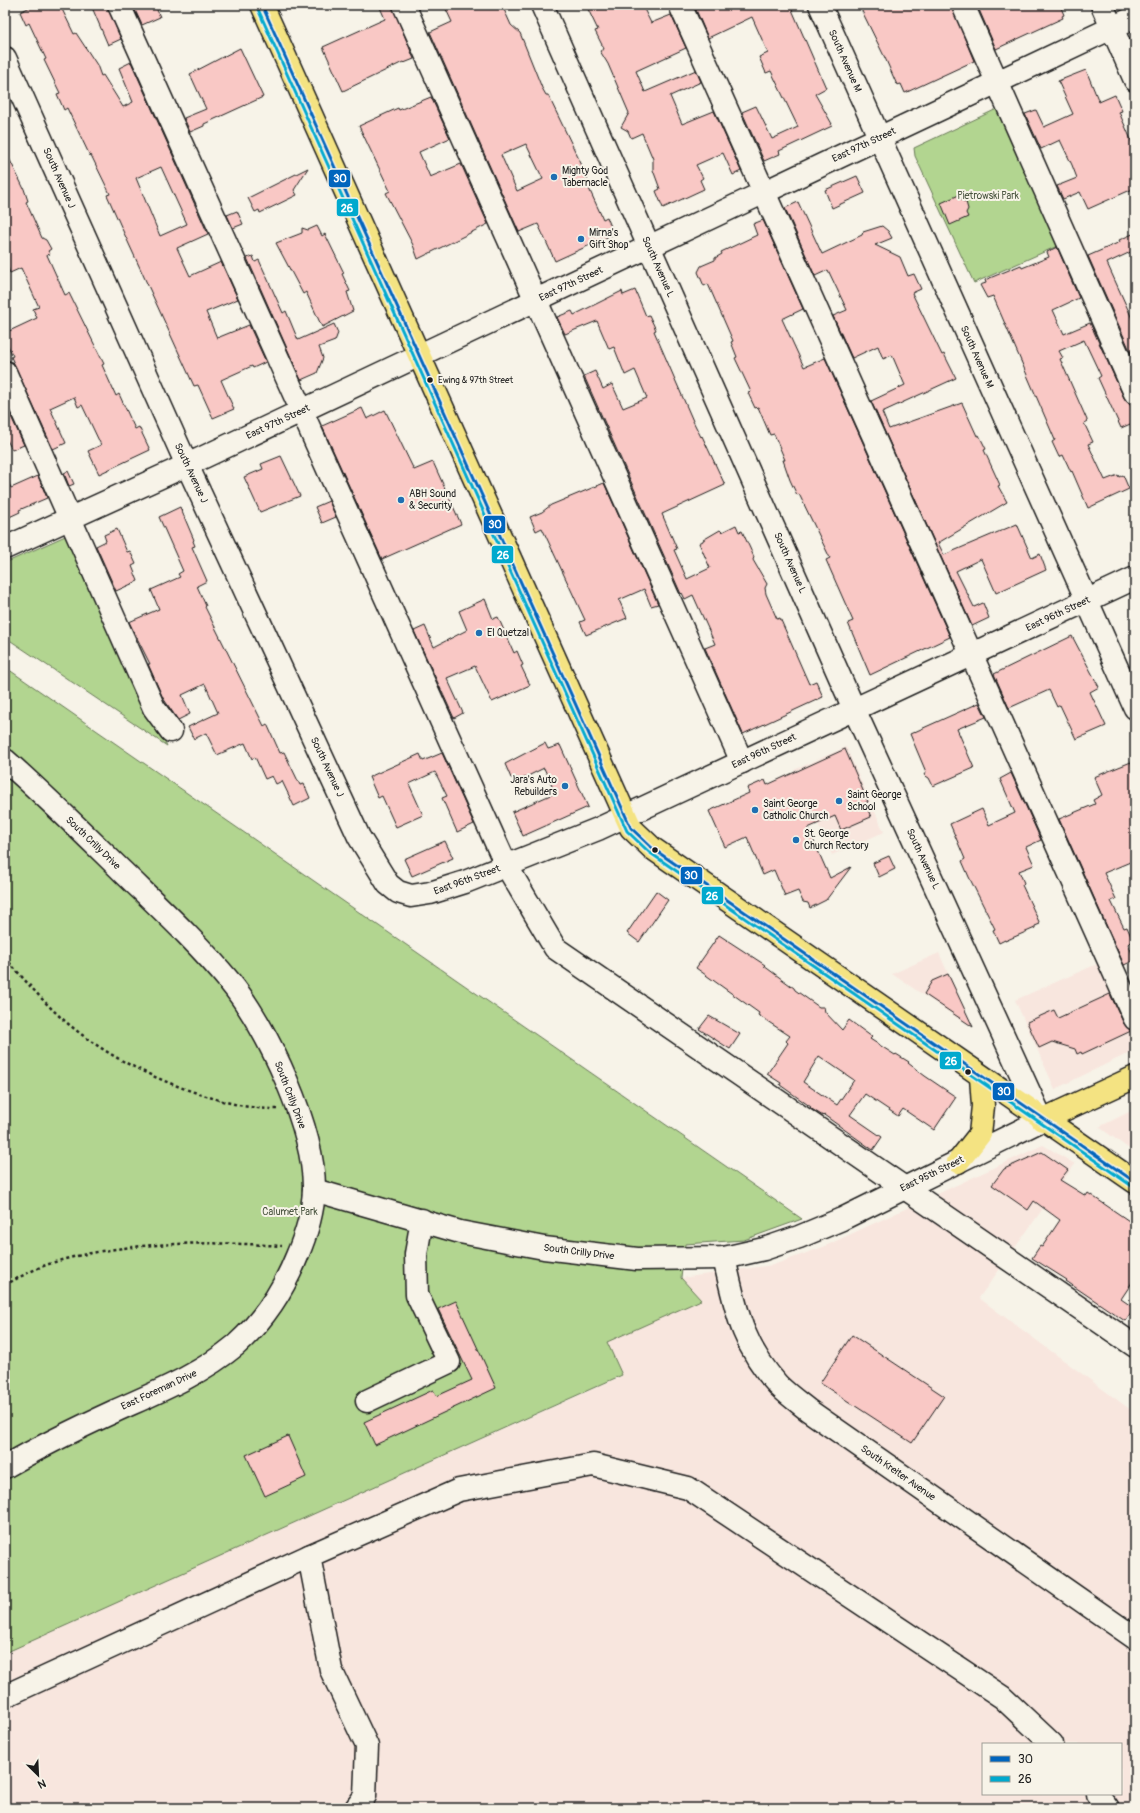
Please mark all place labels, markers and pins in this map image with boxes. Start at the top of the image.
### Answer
place label: Mighty God Tabernacle [562,165,608,189]
marker: Mighty God Tabernacle [549,172,559,182]
place label: Mirna's Gift Shop [589,227,629,251]
marker: Mirna's Gift Shop [576,234,586,244]
marker: Ewing & 97th Street [425,375,435,385]
place label: Ewing & 97th Street [438,375,513,386]
place label: ABH Sound & Security [409,488,456,512]
marker: ABH Sound & Security [396,495,406,505]
place label: El Quetzal [487,627,529,639]
marker: El Quetzal [474,628,484,638]
place label: Jara's Auto Rebuilders [510,774,558,798]
marker: Jara's Auto Rebuilders [560,781,570,791]
place label: Saint George School [847,789,901,813]
marker: Saint George School [834,796,844,806]
place label: Saint George Catholic Church [763,798,829,822]
marker: Saint George Catholic Church [750,805,760,815]
place label: St. George Church Rectory [804,828,869,852]
marker: St. George Church Rectory [791,835,801,845]
unlabelled marker [650,845,660,855]
unlabelled marker [963,1067,973,1077]

